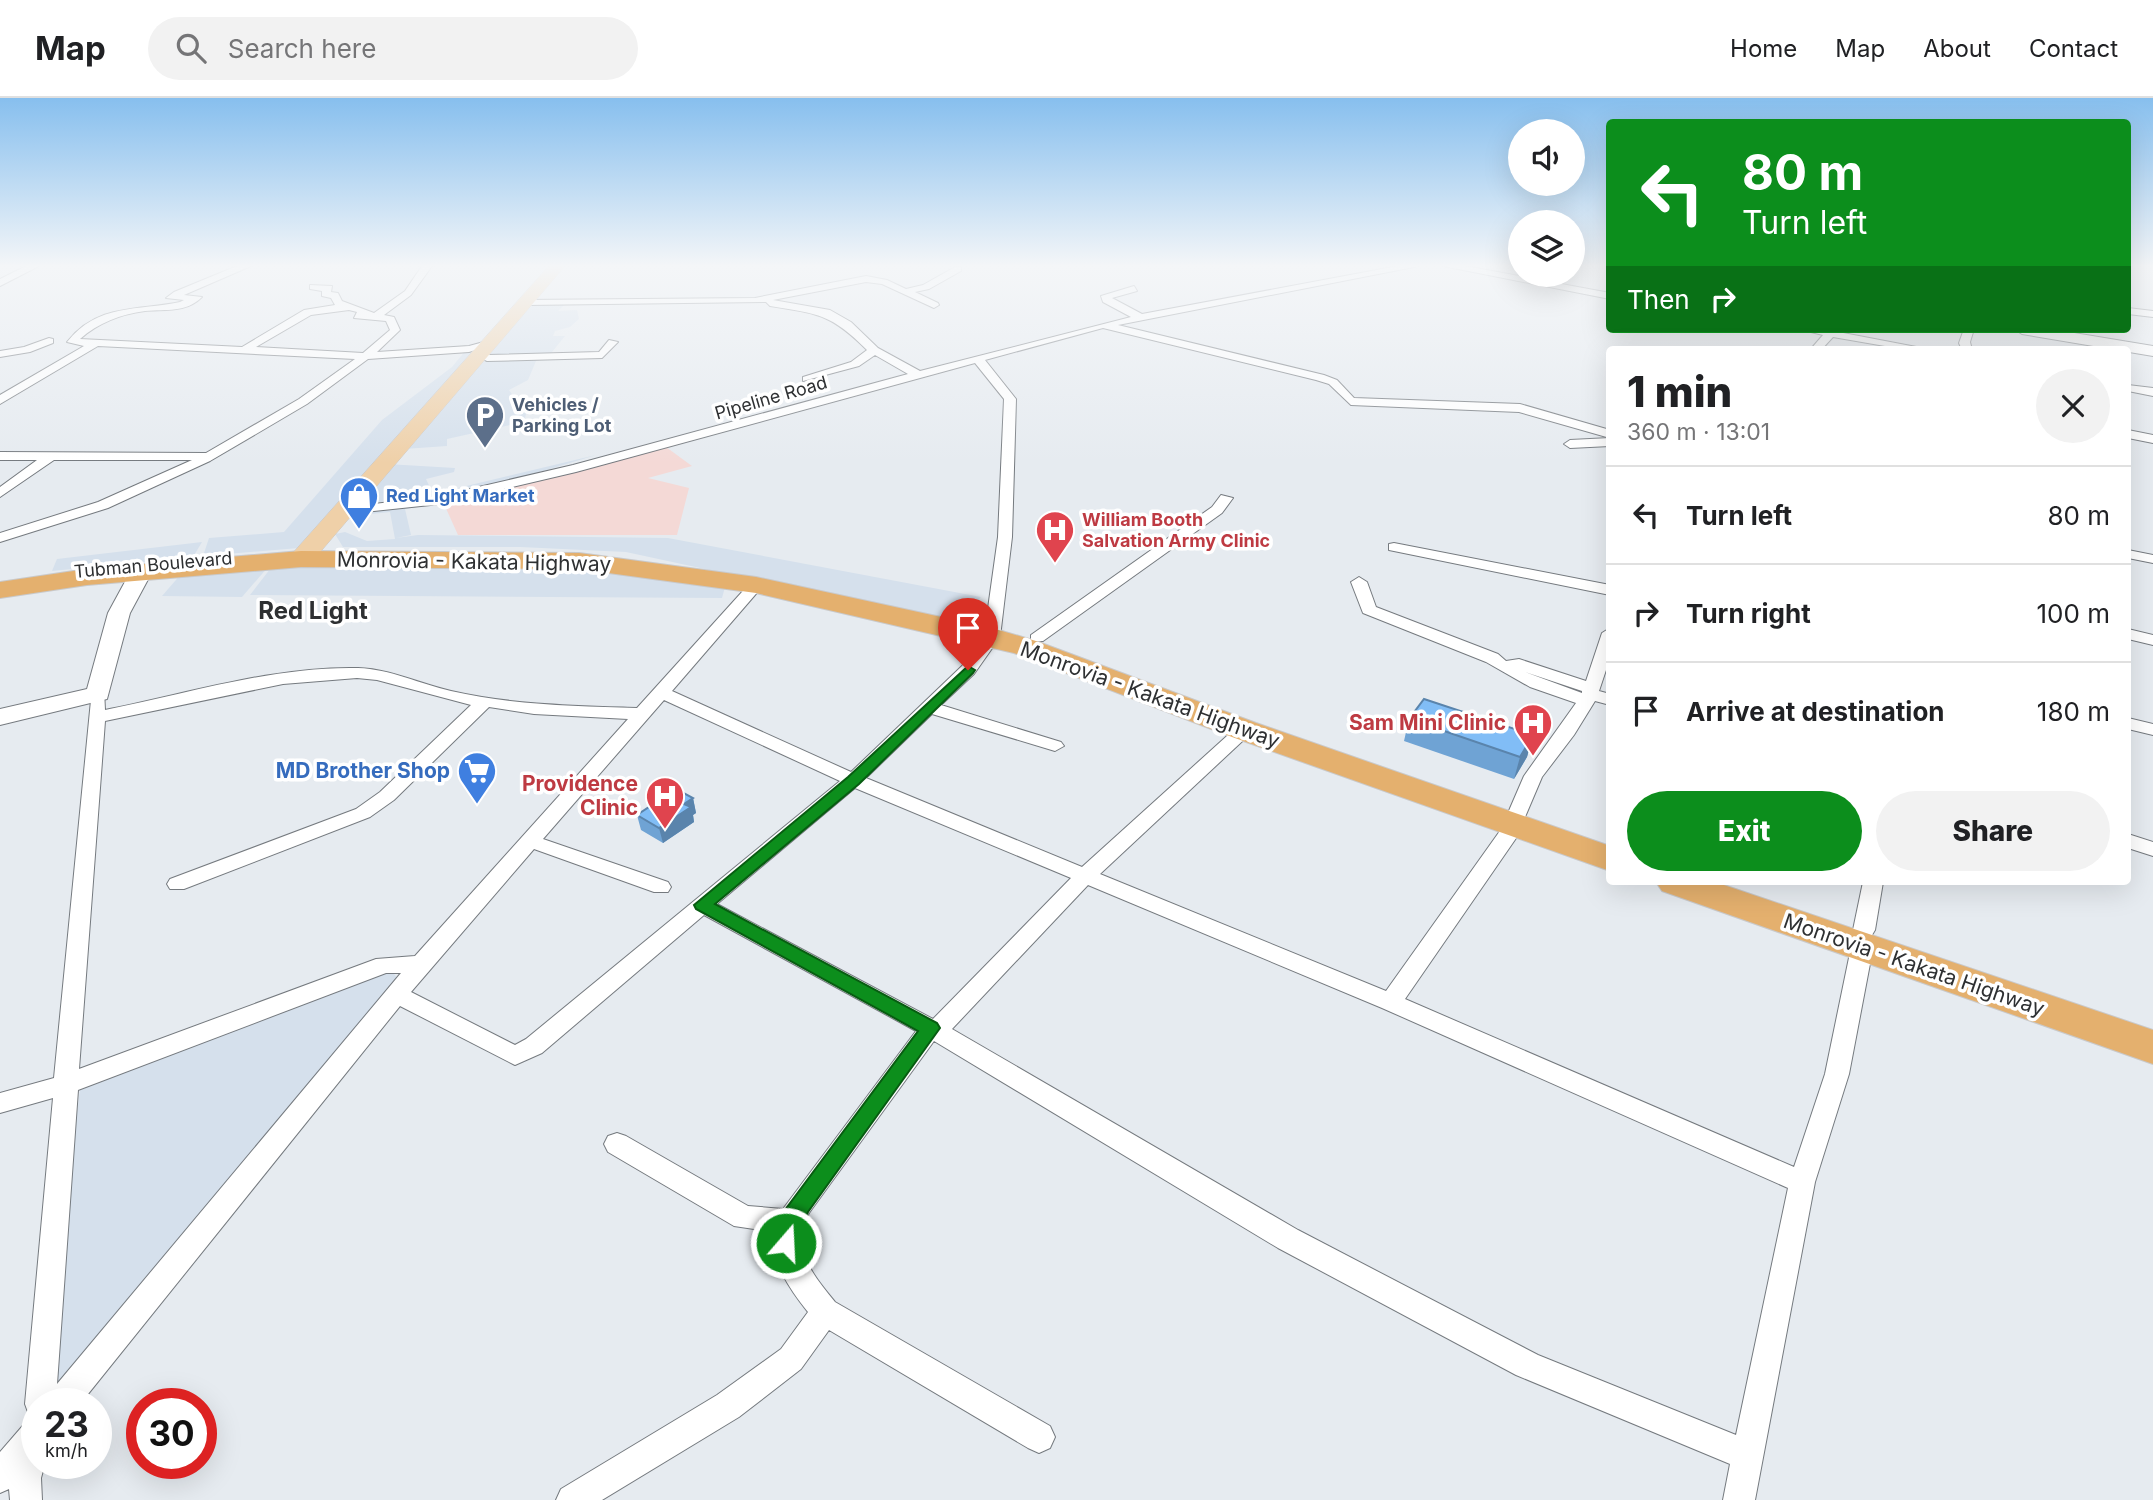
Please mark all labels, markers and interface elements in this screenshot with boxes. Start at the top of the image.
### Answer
search box [148,17,638,80]
text: Map [35,28,106,68]
icon: search [172,29,210,67]
text: Search here [228,33,376,64]
text: Home [1730,34,1797,63]
text: Map [1835,34,1885,63]
text: About [1923,34,1991,63]
text: Contact [2029,34,2118,63]
map controls [1508,119,1585,287]
button: sound [1508,119,1585,196]
text: 80 m [1742,143,1863,202]
icon: left [1627,147,1718,238]
text: Turn left [1742,203,1867,242]
button: layers [1508,210,1585,287]
icon: right [1704,280,1742,318]
text: Then [1627,284,1690,315]
text: 1 min [1627,366,1732,417]
button: close [2036,369,2110,443]
street label: Pipeline Road [712,371,829,424]
parking icon: Vehicles / Parking Lot [464,394,506,449]
place label: Vehicles / Parking Lot [512,394,612,436]
text: 360 m · 13:01 [1627,418,1770,446]
shop icon: Red Light Market [338,475,380,530]
place label: Red Light Market [386,485,535,506]
icon: left [1627,496,1665,534]
text: Turn left [1686,500,1792,531]
text: 80 m [2047,500,2110,531]
hospital icon: William Booth Salvation Army Clinic [1034,509,1076,564]
place label: William Booth Salvation Army Clinic [1082,509,1270,551]
street label: Tubman Boulevard [73,547,233,582]
street label: Monrovia - Kakata Highway [337,547,612,576]
icon: right [1627,594,1665,632]
district label: Red Light [258,596,368,625]
pin [938,598,998,670]
text: Turn right [1686,598,1811,629]
text: 100 m [2037,598,2110,629]
icon: arrive [949,609,987,647]
street label: Monrovia - Kakata Highway [1017,636,1283,753]
icon: arrive [1627,692,1665,730]
text: Arrive at destination [1686,696,1945,727]
text: 180 m [2037,696,2110,727]
hospital icon: Sam Mini Clinic [1512,702,1554,757]
place label: Sam Mini Clinic [1349,710,1506,735]
supermarket icon: MD Brother Shop [456,750,498,805]
place label: MD Brother Shop [276,758,450,783]
place label: Providence Clinic [522,771,638,820]
hospital icon: Providence Clinic [644,775,686,830]
button: Exit [1627,791,1862,871]
button: Share [1876,791,2110,871]
street label: Monrovia - Kakata Highway [1780,908,2048,1021]
position arrow [749,1206,823,1280]
speed limit sign: 30 [126,1388,217,1479]
text: 23 [44,1403,89,1445]
text: km/h [45,1440,88,1461]

